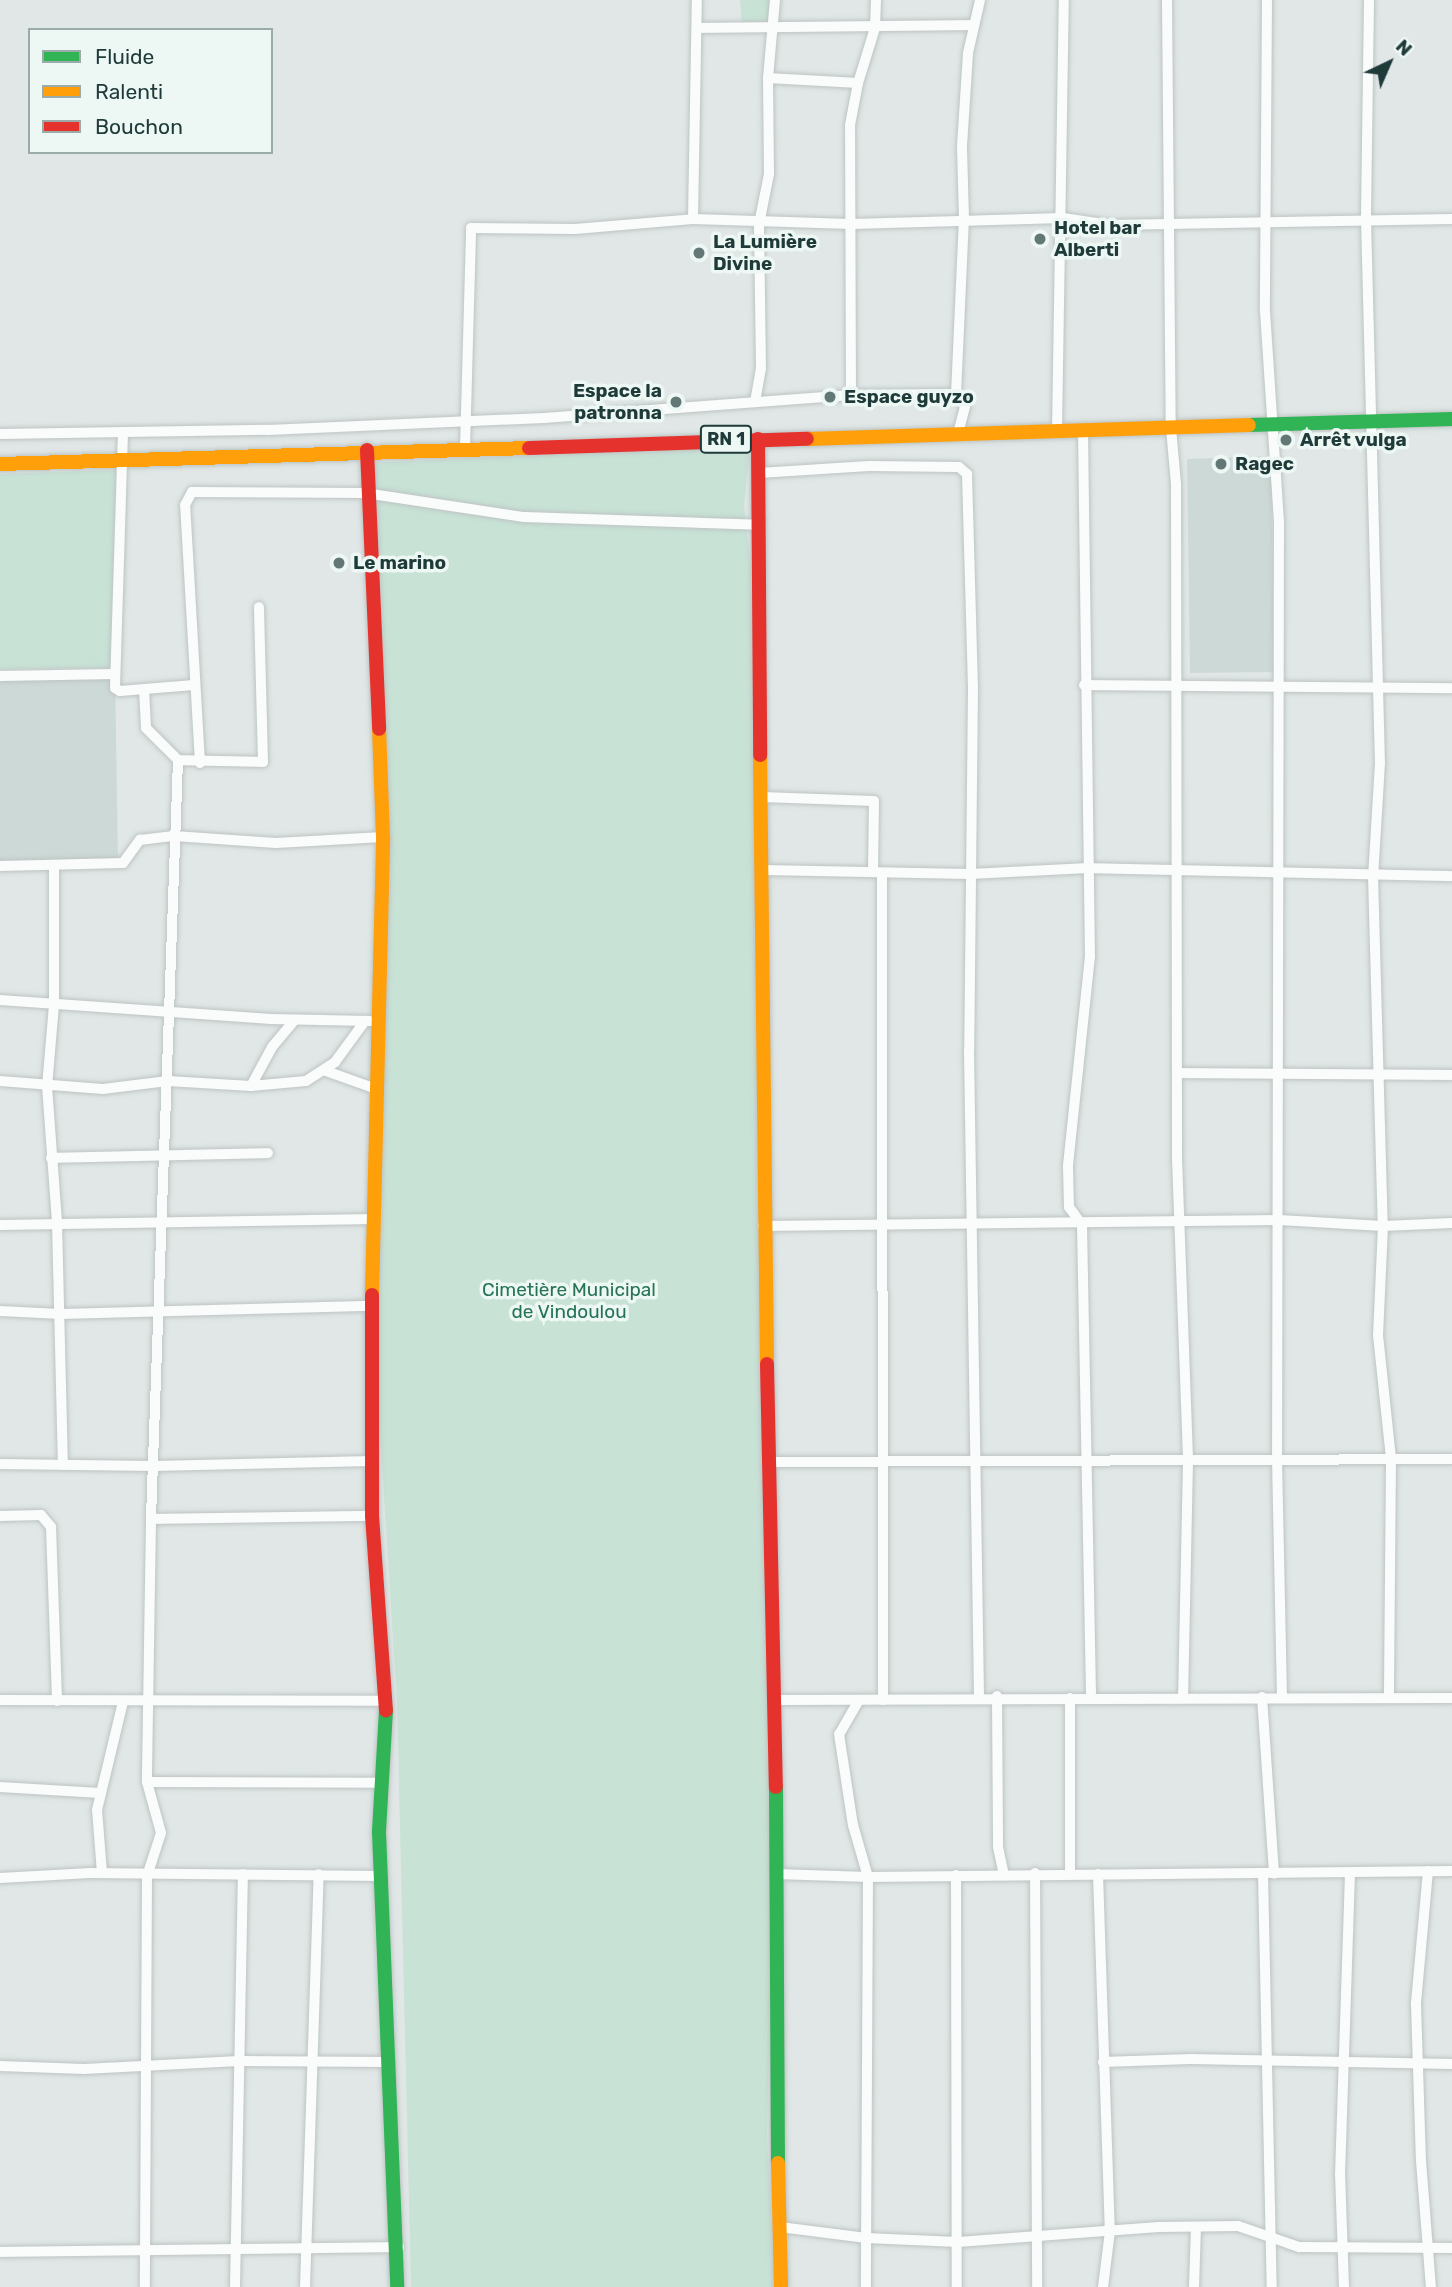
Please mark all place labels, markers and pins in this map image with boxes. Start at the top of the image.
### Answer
place label: Hotel bar Alberti [1054,217,1141,261]
place label: La Lumière Divine [713,231,817,275]
marker: Hotel bar Alberti [1032,231,1048,247]
marker: La Lumière Divine [691,245,707,261]
place label: Espace la patronna [573,380,662,424]
place label: Espace guyzo [844,386,974,408]
marker: Espace guyzo [822,389,838,405]
marker: Espace la patronna [668,394,684,410]
place label: Arrêt vulga [1300,429,1407,451]
marker: Arrêt vulga [1278,432,1294,448]
place label: Ragec [1235,453,1294,475]
marker: Ragec [1213,456,1229,472]
place label: Le marino [353,552,446,574]
marker: Le marino [331,555,347,571]

